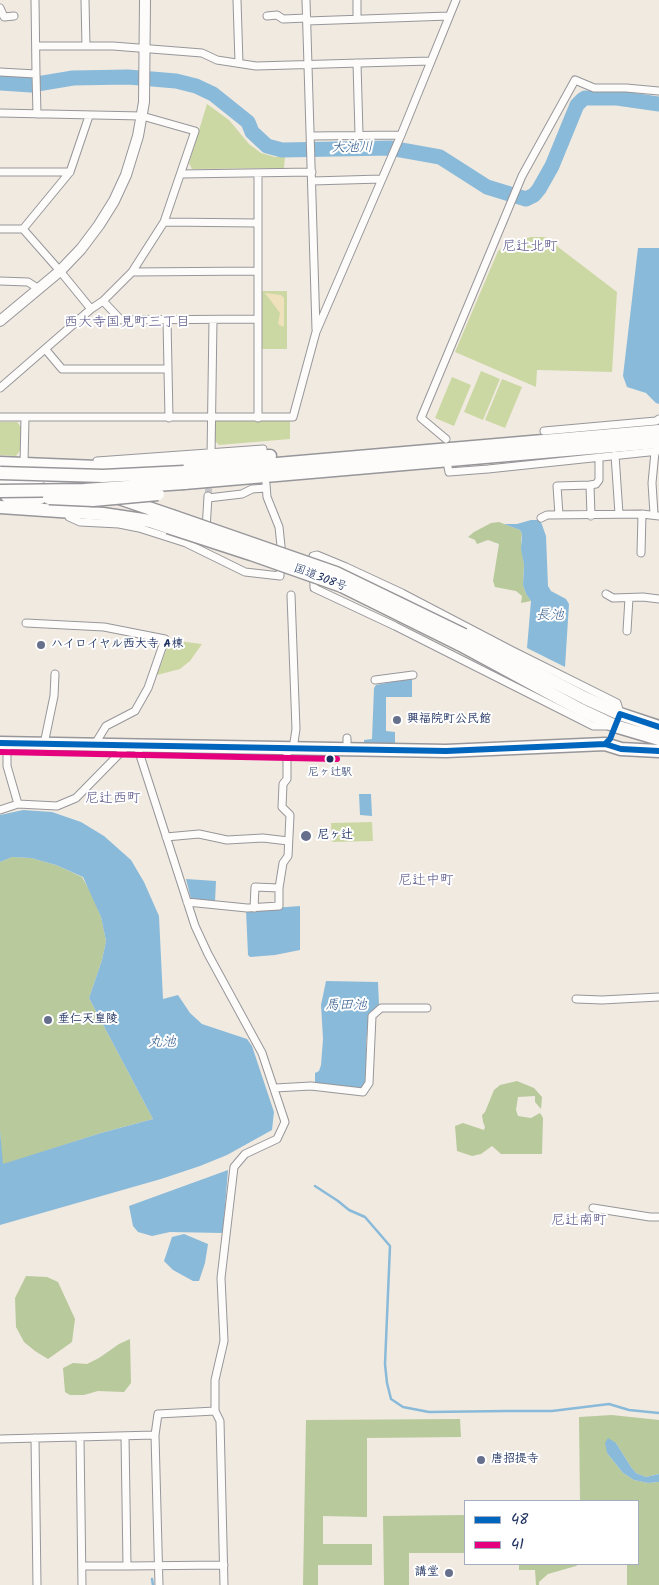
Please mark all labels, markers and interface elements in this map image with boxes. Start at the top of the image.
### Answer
water label: 大池川 [331,140,373,158]
district label: 尼辻北町 [502,240,558,256]
district label: 西大寺国見町三丁目 [64,316,190,332]
street label: 国道308号 [291,562,349,596]
water label: 長池 [536,609,564,625]
place label: ハイロイヤル西大寺 A棟 [51,638,183,652]
marker: ハイロイヤル西大寺 A棟 [35,639,47,651]
place label: 興福院町公民館 [407,713,491,727]
marker: 興福院町公民館 [391,714,403,726]
marker: 尼ヶ辻駅 [325,754,335,764]
place label: 尼ヶ辻駅 [308,766,352,780]
district label: 尼辻西町 [85,792,141,808]
marker: 尼ヶ辻 [299,829,313,843]
place label: 尼ヶ辻 [317,829,353,843]
district label: 尼辻中町 [398,874,454,890]
water label: 馬田池 [325,999,367,1015]
place label: 垂仁天皇陵 [58,1013,118,1027]
marker: 垂仁天皇陵 [42,1014,54,1026]
water label: 丸池 [148,1036,176,1052]
district label: 尼辻南町 [551,1214,607,1230]
place label: 唐招提寺 [491,1453,539,1467]
marker: 唐招提寺 [475,1454,487,1466]
legend [464,1500,639,1565]
text: 48 [511,1508,528,1532]
text: 41 [511,1533,524,1557]
place label: 講堂 [415,1566,439,1580]
marker: 講堂 [443,1567,455,1579]

